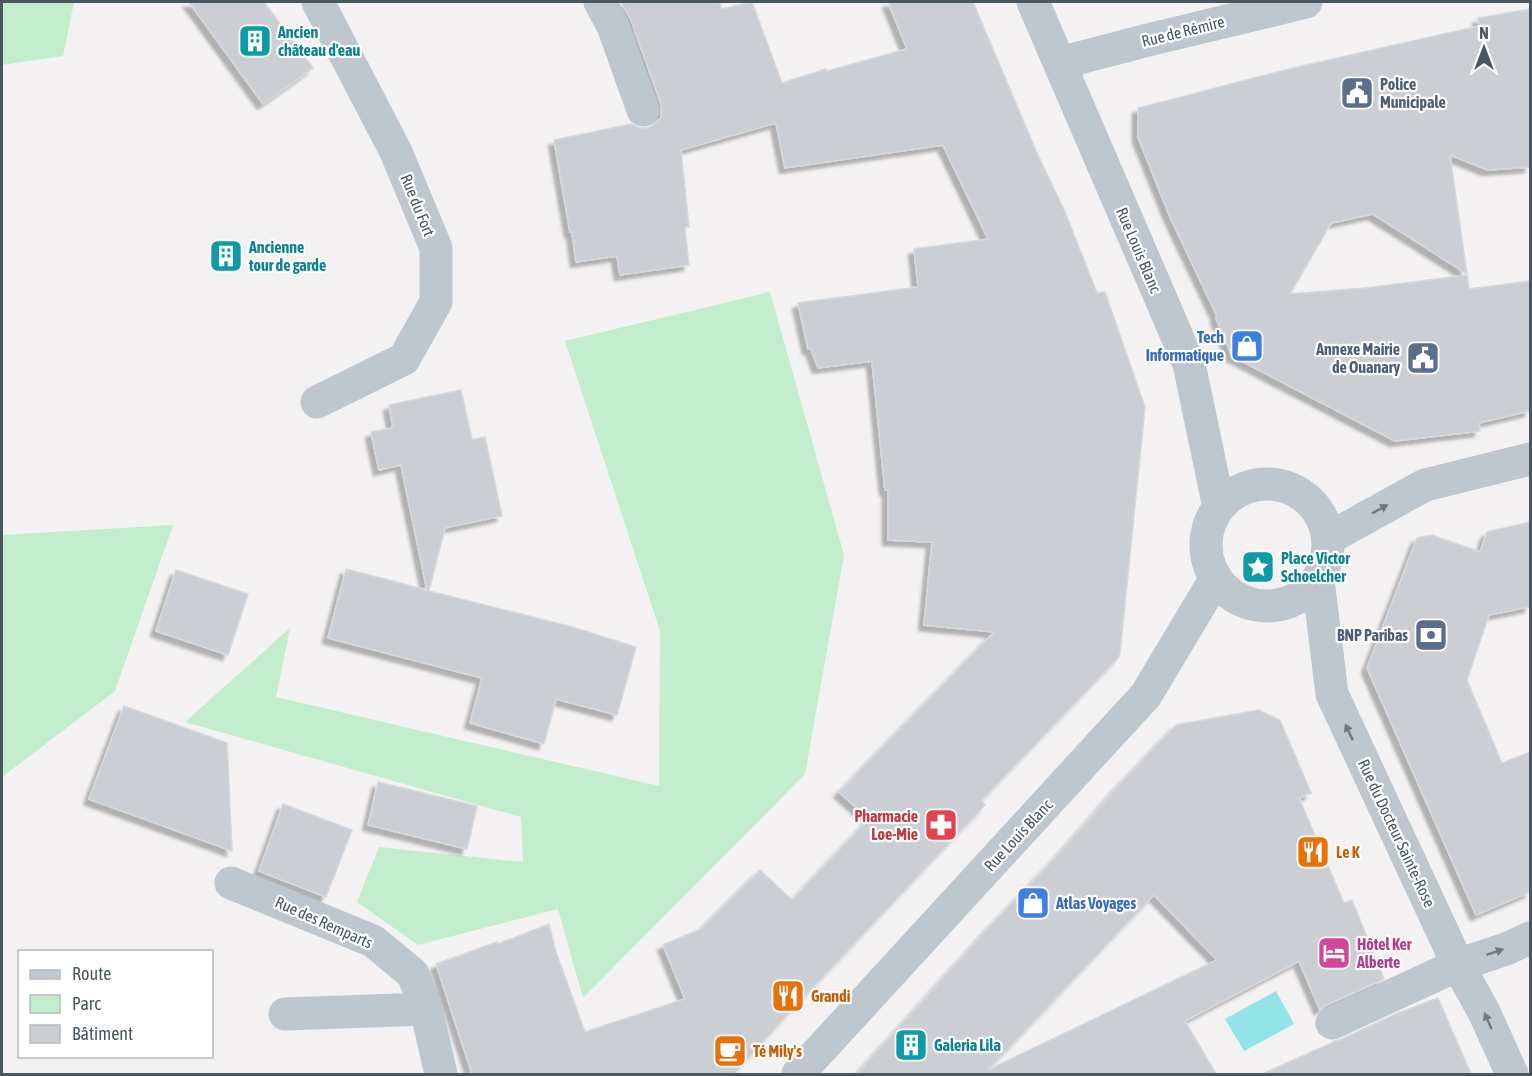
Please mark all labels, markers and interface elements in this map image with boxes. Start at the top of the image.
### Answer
street label: Rue de Rémire [1140,12,1226,50]
north arrow [1454,18,1514,78]
building icon: Ancien château d'eau [237,23,273,59]
place label: Ancien château d'eau [277,23,360,59]
text: N [1479,24,1489,42]
public building icon: Police Municipale [1339,75,1375,111]
place label: Police Municipale [1380,75,1446,111]
street label: Rue du Fort [397,171,439,239]
street label: Rue Louis Blanc [1113,205,1165,296]
building icon: Ancienne tour de garde [208,238,244,274]
place label: Ancienne tour de garde [248,238,326,274]
place label: Tech Informatique [1146,328,1224,364]
shop icon: Tech Informatique [1229,328,1265,364]
place label: Annexe Mairie de Ouanary [1315,340,1400,376]
public building icon: Annexe Mairie de Ouanary [1405,340,1441,376]
one-way arrow [1372,504,1389,514]
place icon: Place Victor Schoelcher [1240,549,1276,585]
place label: Place Victor Schoelcher [1281,549,1350,585]
bank icon: BNP Paribas [1413,617,1449,653]
place label: BNP Paribas [1337,626,1408,644]
one-way arrow [1345,723,1354,740]
street label: Rue du Docteur Sainte-Rose [1355,756,1439,910]
street label: Rue Louis Blanc [980,795,1056,874]
place label: Pharmacie Loe-Mie [854,807,918,843]
pharmacy icon: Pharmacie Loe-Mie [923,807,959,843]
restaurant icon: Le K [1295,834,1331,870]
place label: Le K [1336,843,1360,861]
shop icon: Atlas Voyages [1015,885,1051,921]
street label: Rue des Remparts [272,893,376,953]
place label: Atlas Voyages [1055,894,1136,912]
hotel icon: Hôtel Ker Alberte [1316,935,1352,971]
place label: Hôtel Ker Alberte [1356,935,1412,971]
one-way arrow [1486,947,1504,957]
legend [18,950,213,1058]
text: Route [72,963,111,984]
restaurant icon: Grandi [770,978,806,1014]
place label: Grandi [811,987,851,1005]
text: Parc [72,993,101,1014]
one-way arrow [1483,1013,1492,1030]
text: Bâtiment [72,1023,133,1044]
building icon: Galeria Lila [893,1027,929,1063]
cafe icon: Té Mily's [712,1033,748,1069]
place label: Galeria Lila [934,1036,1001,1054]
place label: Té Mily's [753,1042,802,1060]

